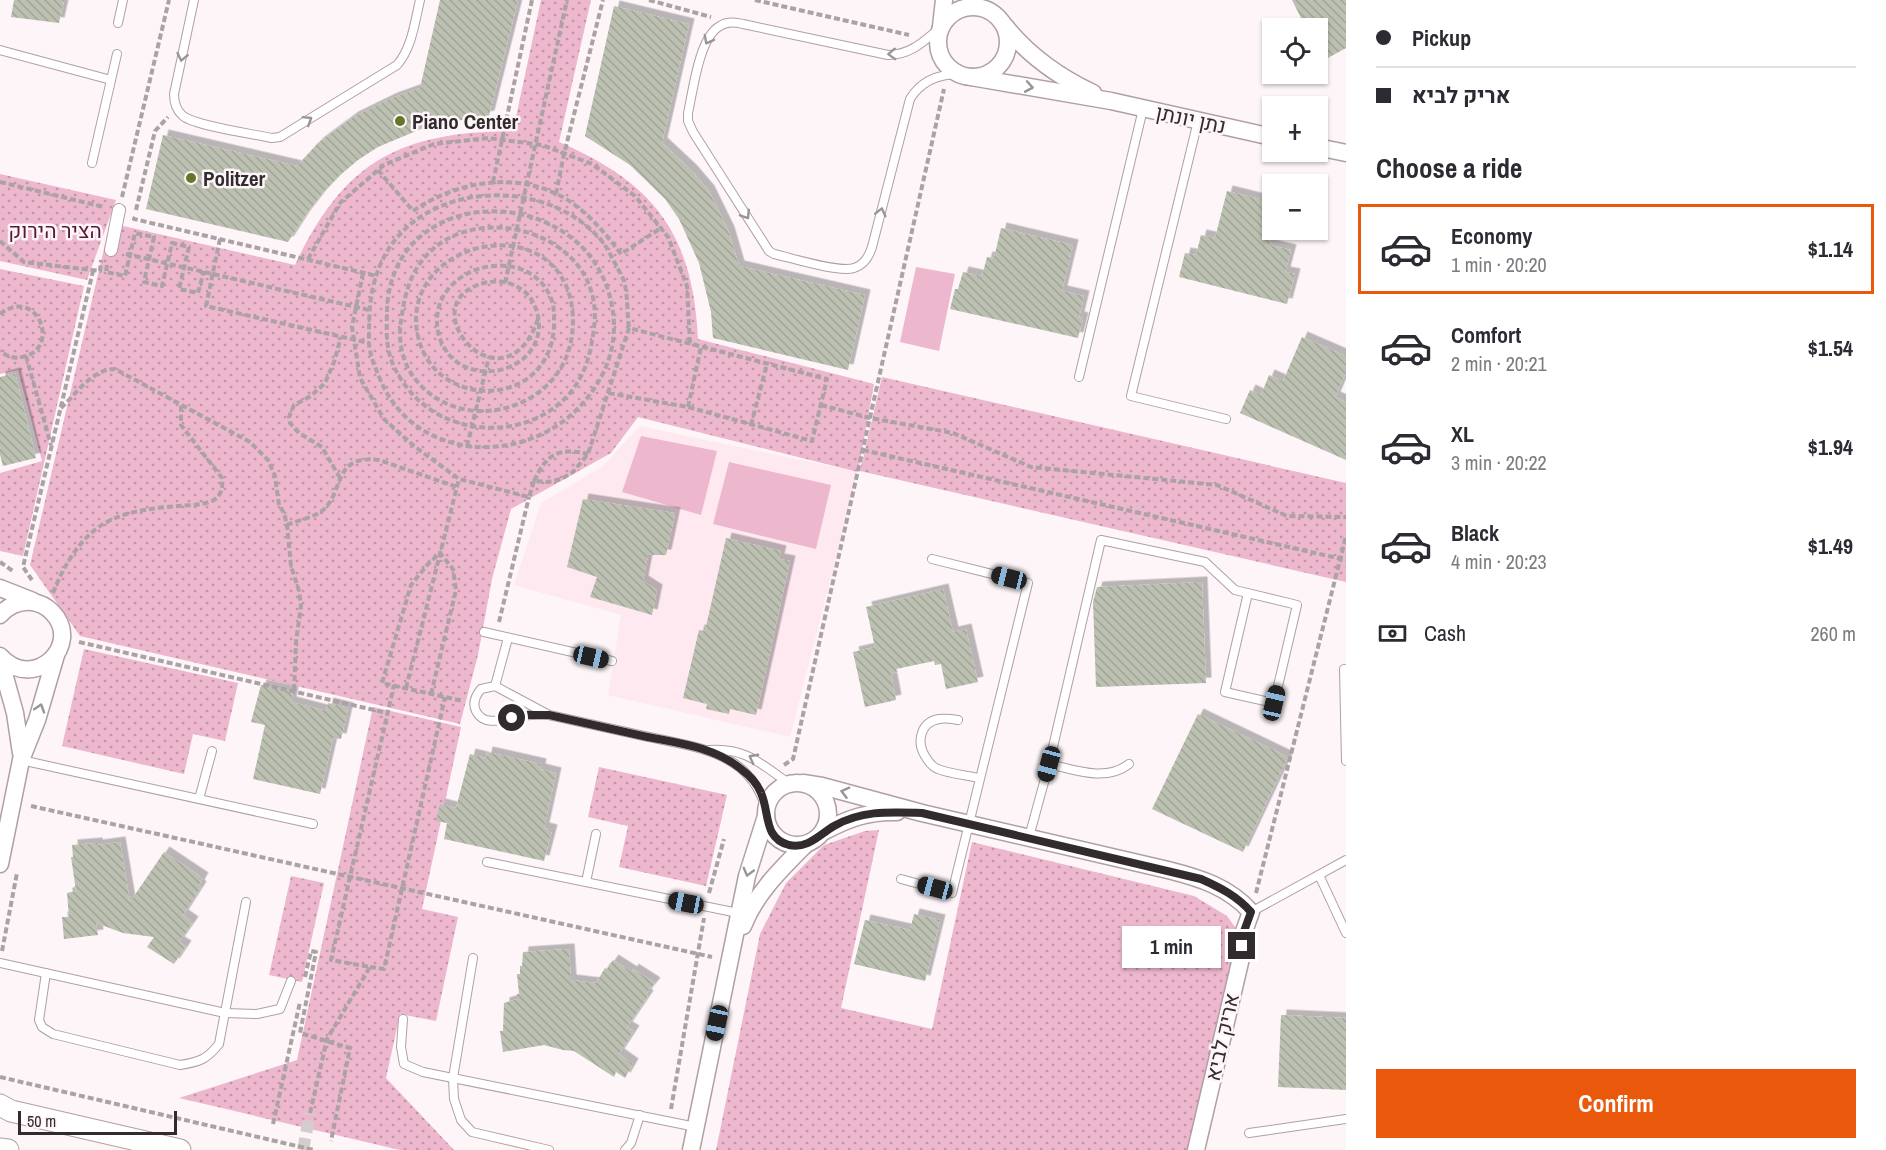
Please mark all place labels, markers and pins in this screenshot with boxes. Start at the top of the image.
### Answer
place label: Piano Center [412,107,519,136]
marker: Piano Center [393,114,407,128]
place label: Politzer [203,164,266,193]
marker: Politzer [184,171,198,185]

